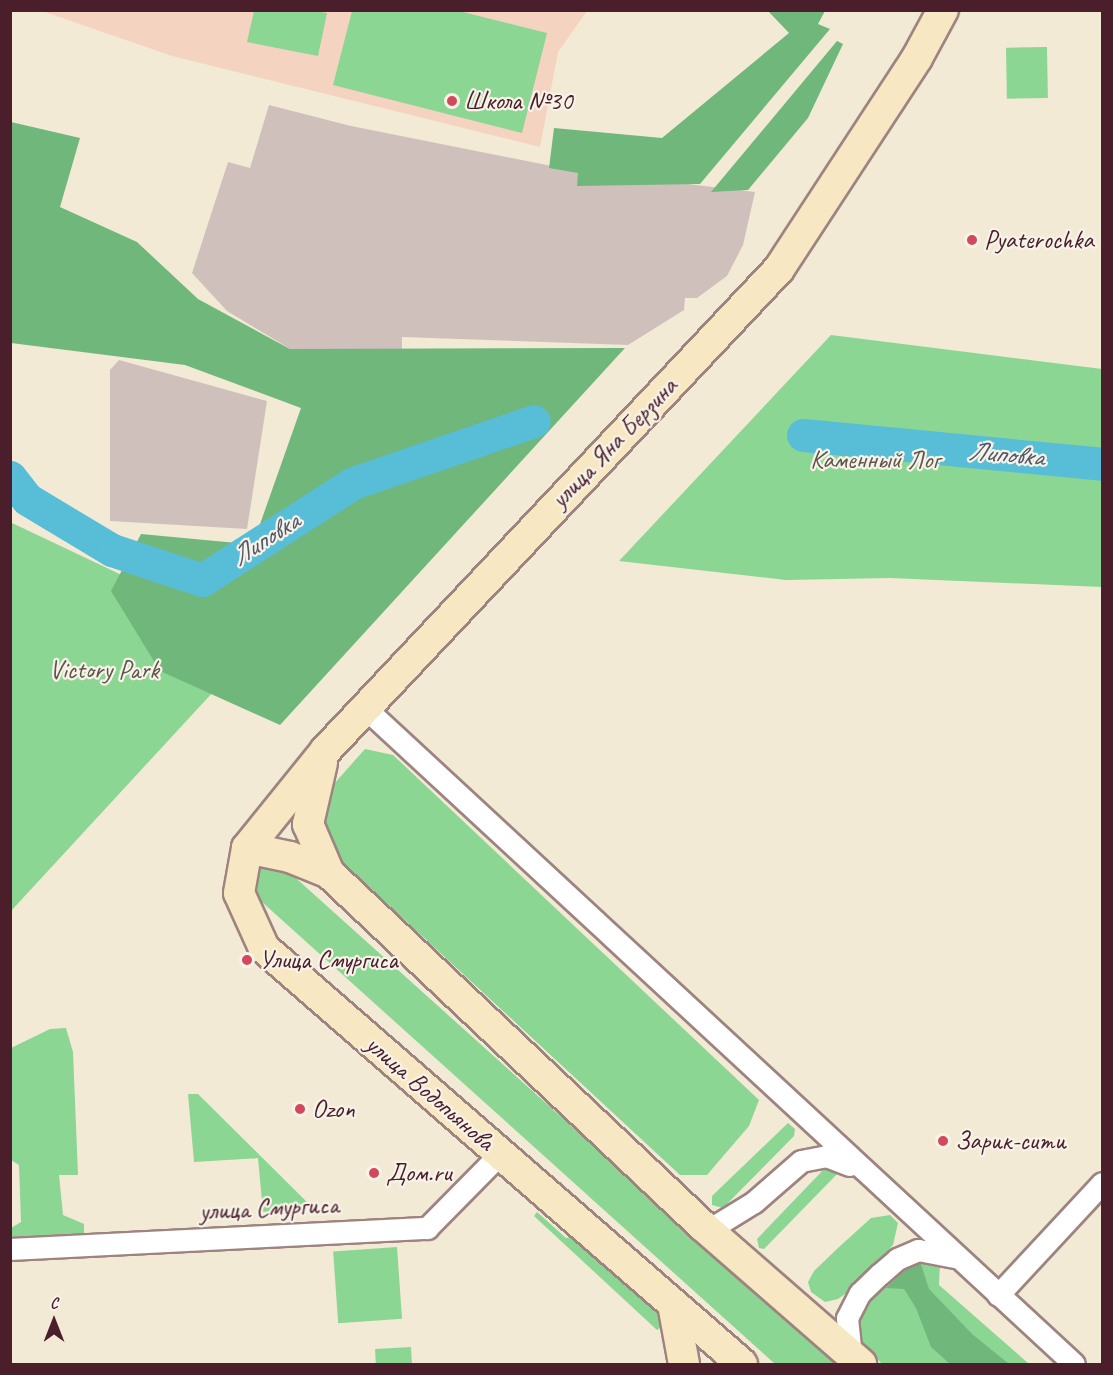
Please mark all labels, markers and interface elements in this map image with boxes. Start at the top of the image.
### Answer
place label: Школа №30 [464,85,573,117]
marker: Школа №30 [445,94,459,108]
place label: Pyaterochka [984,224,1094,256]
marker: Pyaterochka [965,233,979,247]
street label: улица Яна Берзина [543,371,685,515]
water label: Липовка [967,435,1045,473]
park label: Каменный Лог [810,444,940,476]
water label: Липовка [225,505,305,573]
park label: Victory Park [49,654,159,686]
place label: Улица Смургиса [259,944,399,976]
marker: Улица Смургиса [240,953,254,967]
street label: улица Водопьянова [359,1028,501,1158]
place label: Ozon [312,1093,355,1125]
marker: Ozon [293,1102,307,1116]
place label: Зарик-сити [955,1125,1066,1157]
marker: Зарик-сити [936,1134,950,1148]
place label: Дом.ru [386,1157,452,1189]
marker: Дом.ru [367,1166,381,1180]
street label: улица Смургиса [199,1189,339,1227]
north arrow [24,1291,84,1351]
text: С [50,1293,58,1313]

